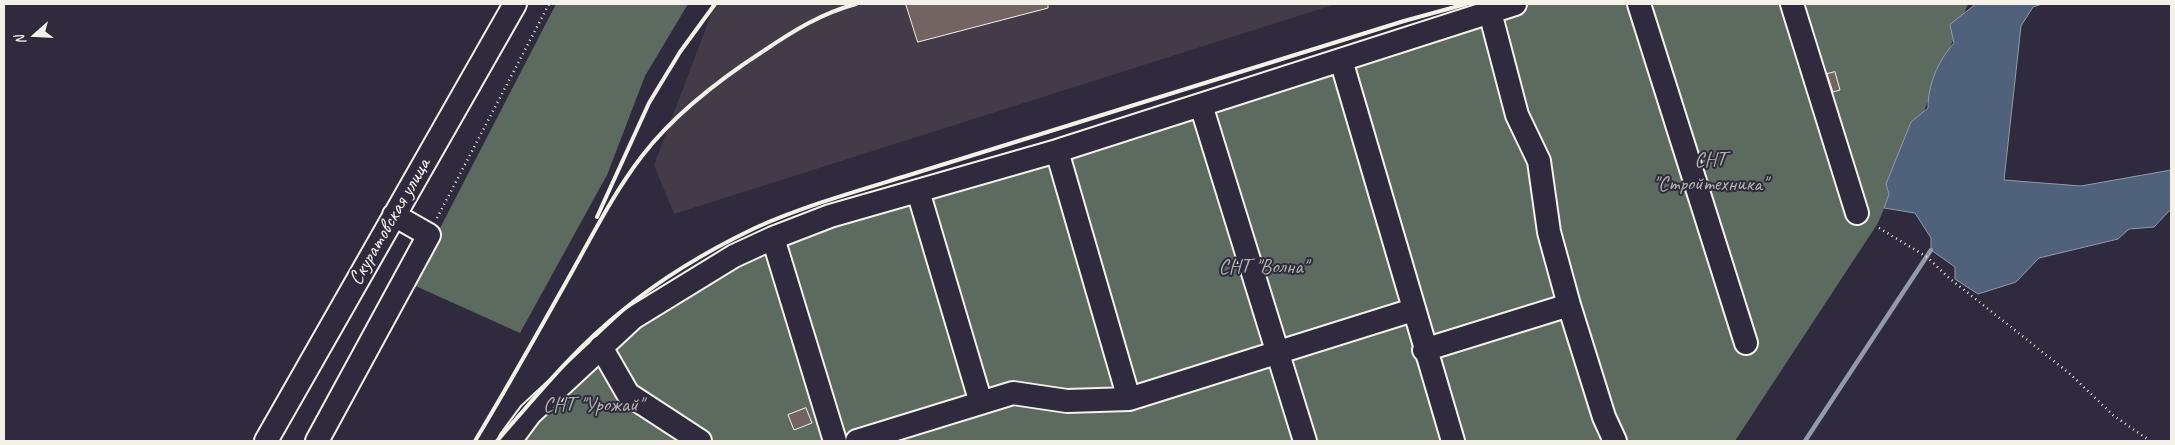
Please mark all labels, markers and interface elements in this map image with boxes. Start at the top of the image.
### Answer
north arrow [10,10,60,60]
text: N [11,33,30,47]
park label: СНТ "Стройтехника" [1653,147,1767,197]
street label: Скуратовская улица [343,154,437,290]
park label: СНТ "Волна" [1218,254,1308,280]
park label: СНТ "Урожай" [543,392,643,418]

